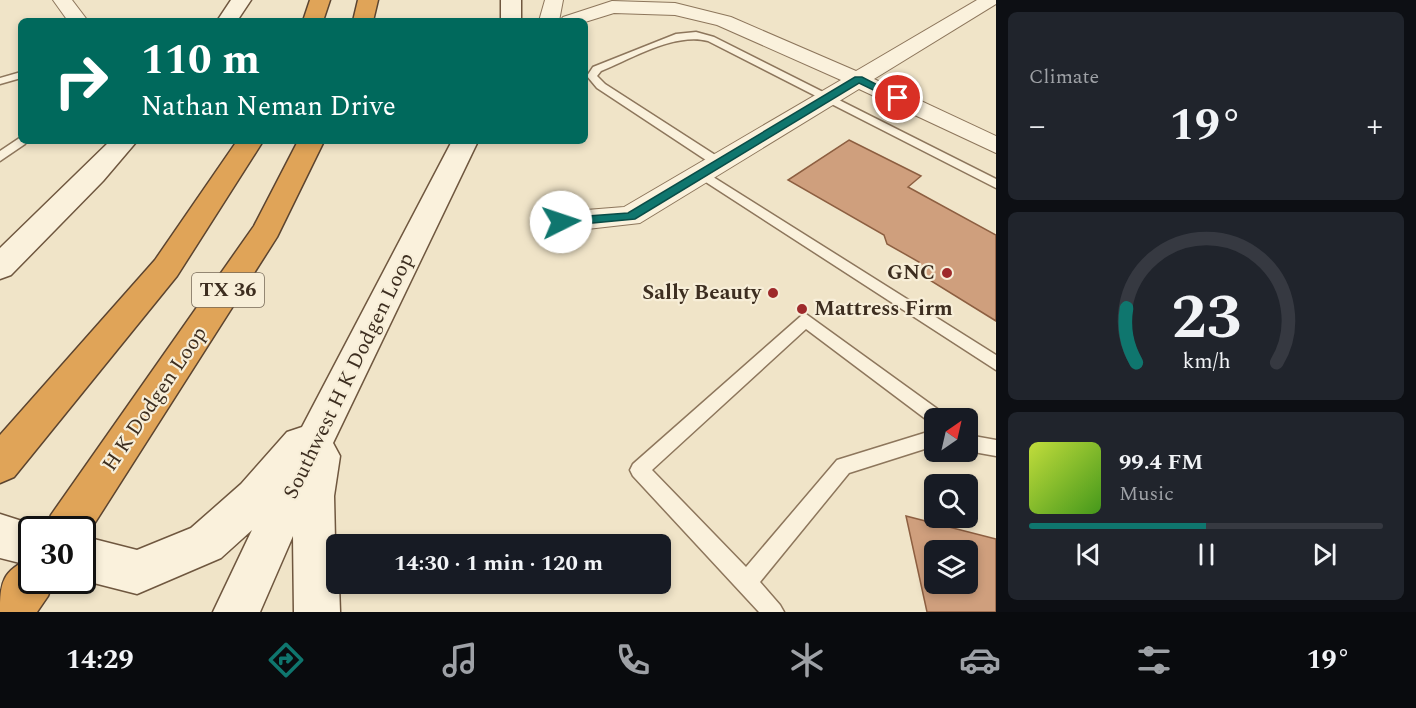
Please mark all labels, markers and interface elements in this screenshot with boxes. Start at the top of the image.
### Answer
text: 110 m [141,29,260,92]
icon: right [42,42,120,120]
text: Climate [1029,62,1099,92]
pin [872,72,923,123]
icon: arrive [881,81,914,114]
text: Nathan Neman Drive [141,86,396,128]
text: 19° [1170,91,1243,160]
text: − [1029,101,1046,151]
text: + [1367,101,1383,151]
position arrow [529,190,593,254]
street label: Southwest H K Dodgen Loop [275,247,423,505]
place label: GNC [887,257,935,289]
marker: GNC [940,266,954,280]
text: 23 [1171,271,1241,366]
road number: TX 36 [192,273,264,307]
place label: Sally Beauty [642,277,762,309]
marker: Sally Beauty [766,286,780,300]
place label: Mattress Firm [814,293,953,325]
marker: Mattress Firm [795,302,809,316]
street label: H K Dodgen Loop [95,320,215,478]
text: km/h [1182,345,1230,378]
north arrow [924,408,978,462]
map controls [924,408,978,594]
text: 99.4 FM [1119,446,1203,479]
button: search [924,474,978,528]
text: Music [1119,479,1174,509]
speed limit sign: 30 [18,516,96,594]
icon: previous [1072,538,1105,571]
icon: pause [1190,538,1223,571]
icon: next [1308,538,1341,571]
button: layers [924,540,978,594]
text: 14:30 · 1 min · 120 m [394,547,603,580]
text: 14:29 [66,639,134,681]
icon: directions [265,639,307,681]
icon: music [439,639,481,681]
icon: phone [612,639,654,681]
icon: climate [786,639,828,681]
icon: car [959,639,1001,681]
icon: filters [1133,639,1175,681]
text: 19° [1306,639,1350,681]

